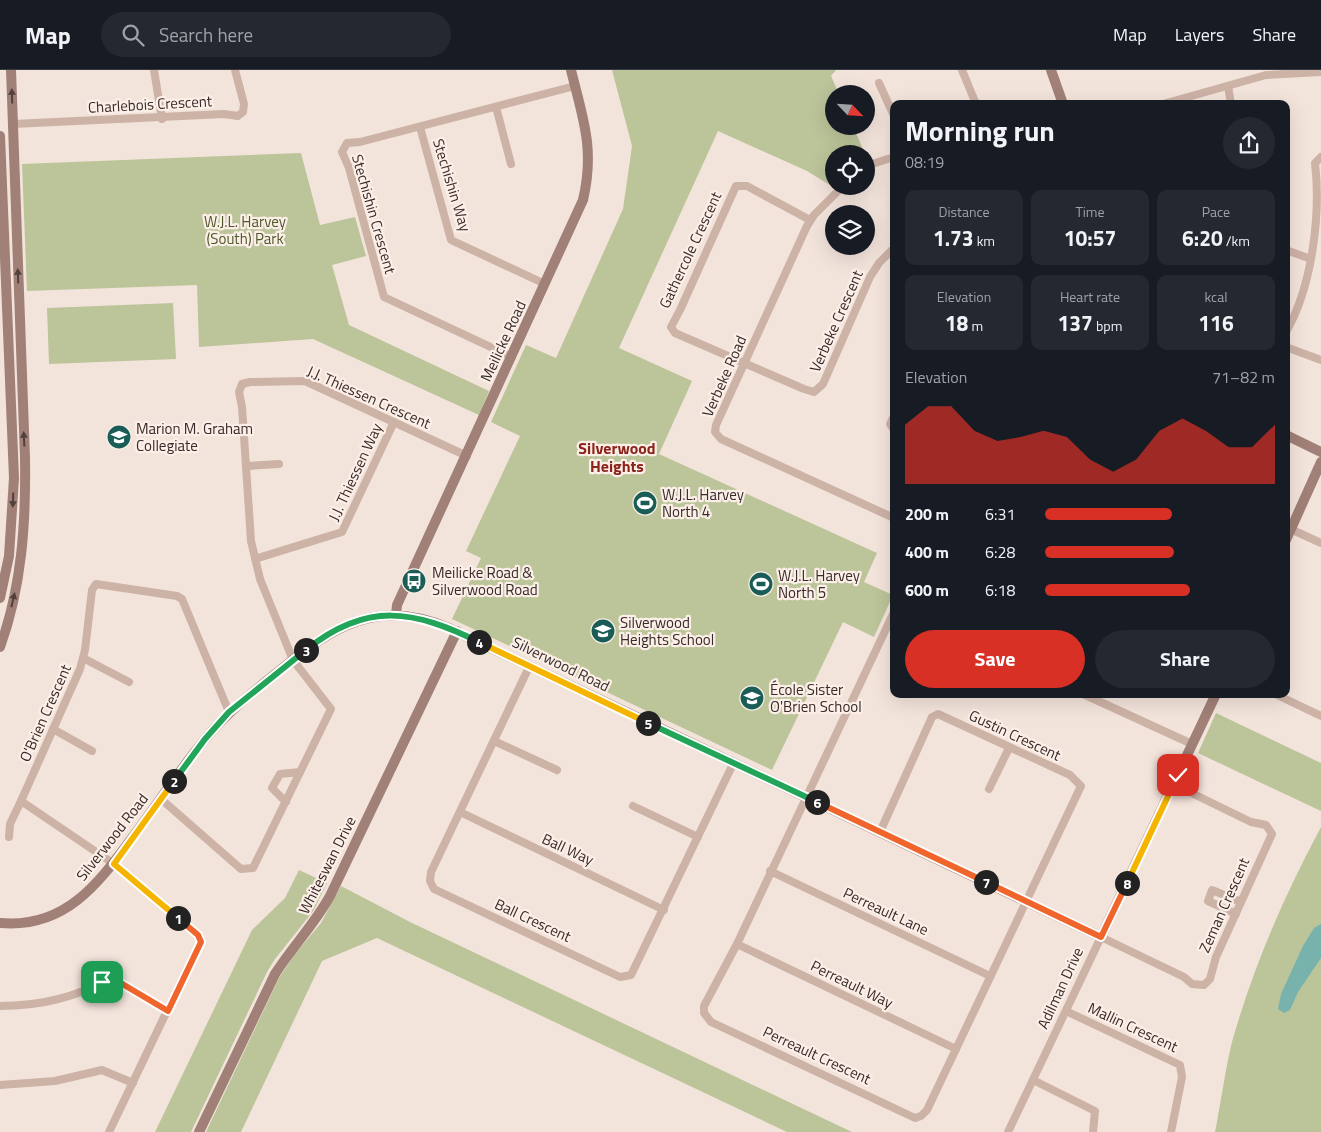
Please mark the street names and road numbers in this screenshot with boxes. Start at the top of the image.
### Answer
street label: Charlebois Crescent [87,89,213,119]
street label: Stechishin Way [427,136,477,234]
street label: Stechishin Crescent [346,152,402,277]
street label: Gathercole Crescent [653,187,727,312]
street label: Verbeke Crescent [803,266,869,376]
street label: Meilicke Road [474,297,532,385]
street label: Verbeke Road [696,332,752,420]
street label: J.J. Thiessen Crescent [304,359,435,435]
street label: J.J. Thiessen Way [322,419,388,525]
street label: Silverwood Road [508,631,614,697]
street label: O'Brien Crescent [13,660,77,765]
street label: Gustin Crescent [965,704,1065,767]
street label: Silverwood Road [70,788,154,886]
street label: Whiteswan Drive [292,812,362,918]
street label: Ball Way [538,827,598,871]
street label: Zeman Crescent [1193,853,1256,956]
street label: Perreault Lane [839,881,933,941]
street label: Ball Crescent [491,892,576,948]
street label: Adilman Drive [1031,943,1089,1033]
street label: Perreault Way [807,954,897,1014]
street label: Mallin Crescent [1084,996,1182,1058]
street label: Perreault Crescent [759,1020,875,1090]

